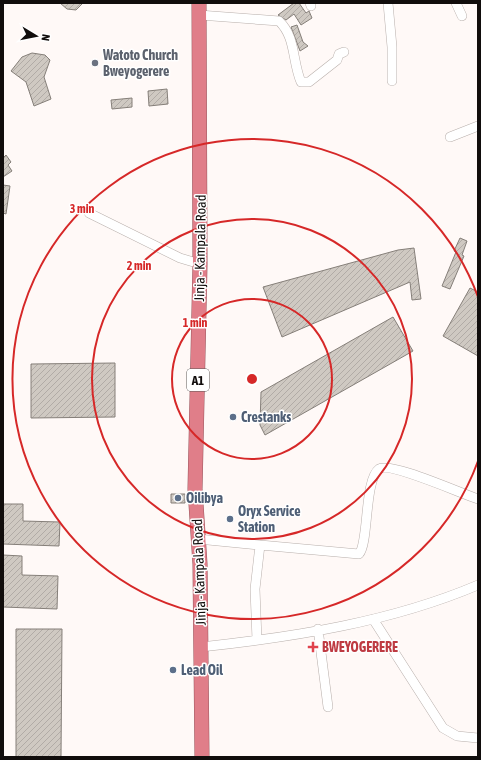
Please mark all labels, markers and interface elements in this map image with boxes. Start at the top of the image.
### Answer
north arrow [16,16,56,56]
text: N [39,33,52,42]
place label: Watoto Church Bweyogerere [102,47,178,79]
marker: Watoto Church Bweyogerere [90,58,100,68]
street label: Jinja - Kampala Road [191,194,209,302]
text: 3 min [70,202,94,216]
text: 2 min [127,259,151,273]
text: 1 min [183,316,207,330]
road number: A1 [187,369,209,391]
centre of rings [245,372,259,386]
place label: Crestanks [241,409,291,425]
marker: Crestanks [228,412,238,422]
place label: Oilibya [186,490,223,506]
marker: Oilibya [173,493,183,503]
place label: Oryx Service Station [238,503,301,535]
marker: Oryx Service Station [225,514,235,524]
street label: Jinja - Kampala Road [189,518,209,626]
place label: BWEYOGERERE [322,639,398,655]
marker: BWEYOGERERE [307,641,319,653]
place label: Lead Oil [181,662,223,678]
marker: Lead Oil [168,665,178,675]

